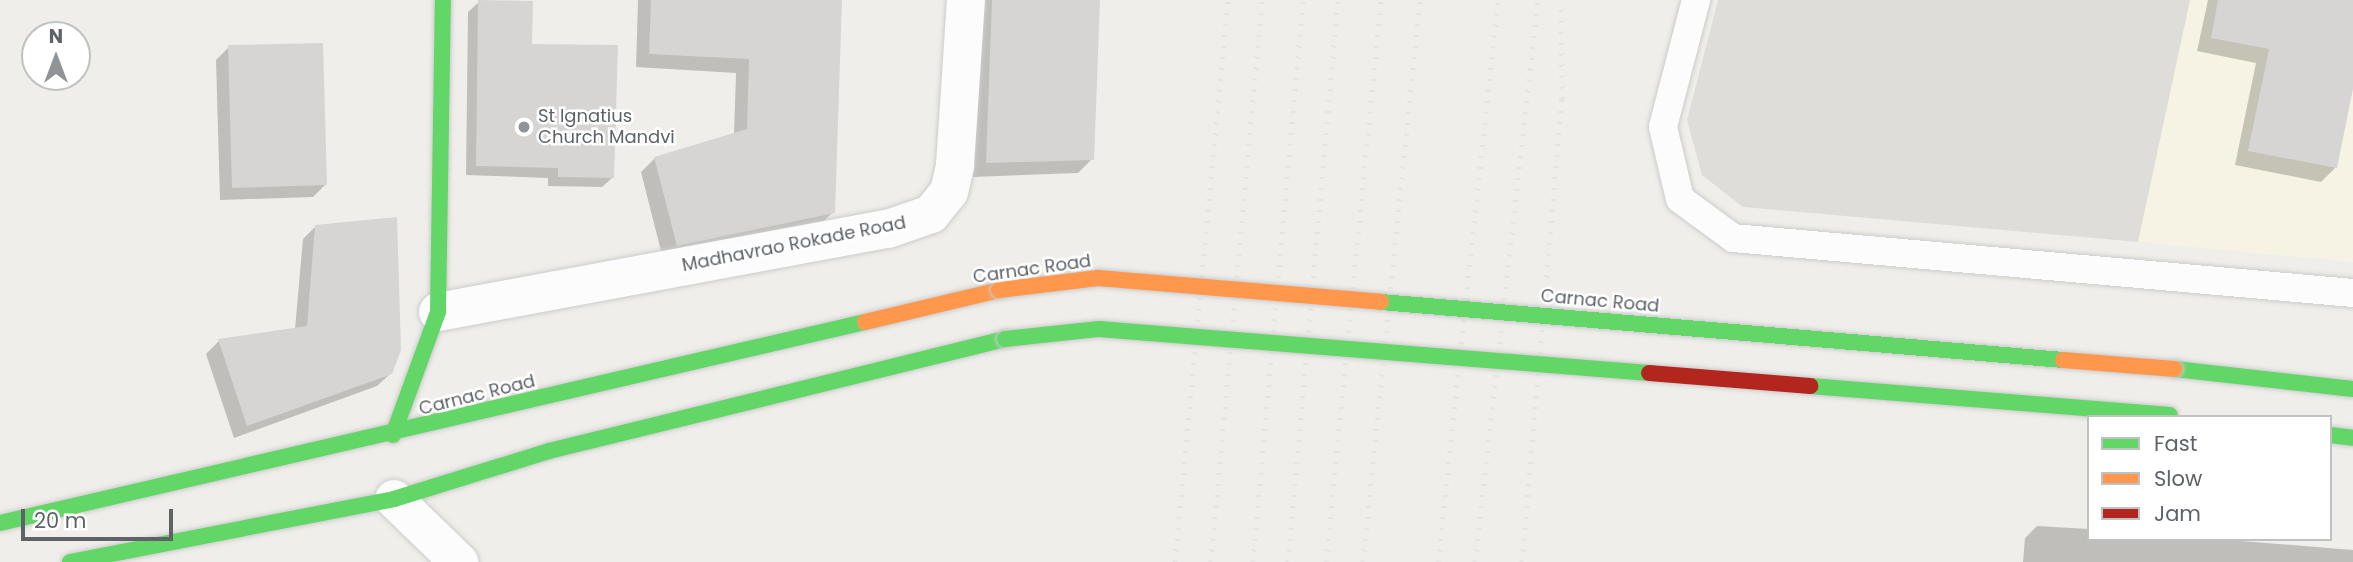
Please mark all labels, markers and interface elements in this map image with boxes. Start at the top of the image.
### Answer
north arrow [21,21,91,91]
text: N [49,23,63,50]
place label: St Ignatius Church Mandvi [538,106,675,148]
marker: St Ignatius Church Mandvi [516,119,532,135]
street label: Madhavrao Rokade Road [680,212,908,276]
street label: Carnac Road [972,250,1092,288]
street label: Carnac Road [1540,285,1660,317]
street label: Carnac Road [417,370,537,420]
legend [2087,415,2332,541]
text: Fast [2154,429,2197,458]
text: Slow [2154,464,2202,493]
scale bar [24,496,177,540]
text: Jam [2154,499,2201,528]
text: 20 m [34,506,87,535]

